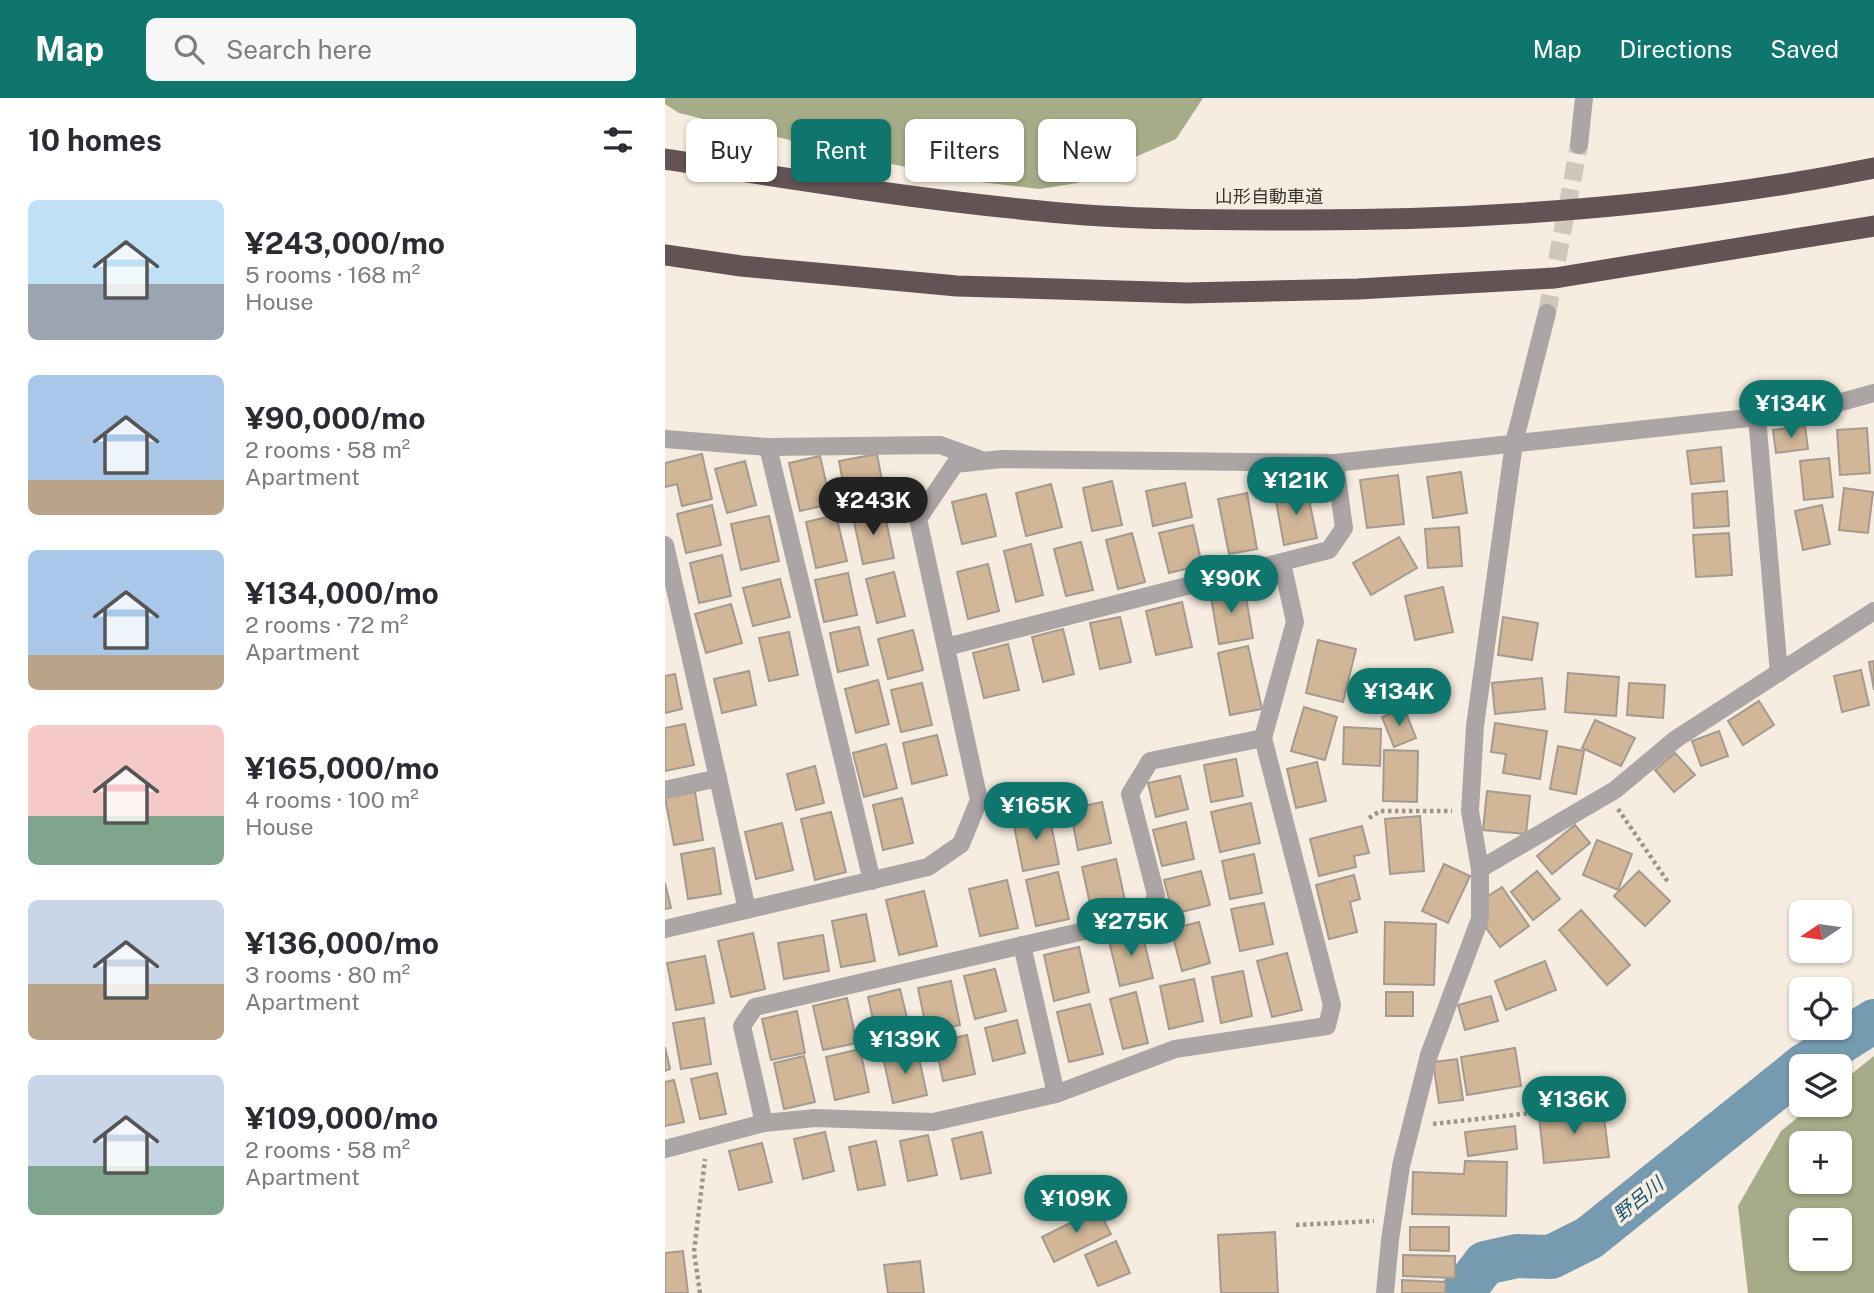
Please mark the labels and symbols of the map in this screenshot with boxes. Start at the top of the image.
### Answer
street label: 山形自動車道 [1215,186,1323,207]
pin: ¥134K [1742,380,1840,440]
pin: ¥121K [1247,458,1345,517]
pin: ¥243K [824,478,922,537]
pin: ¥90K [1190,556,1272,615]
pin: ¥134K [1350,668,1448,728]
pin: ¥165K [987,782,1085,842]
pin: ¥275K [1082,898,1180,958]
north arrow [1789,900,1851,962]
pin: ¥139K [856,1016,954,1076]
pin: ¥136K [1525,1076,1623,1136]
water label: 野呂川 [1609,1171,1669,1225]
pin: ¥109K [1027,1176,1125,1235]

